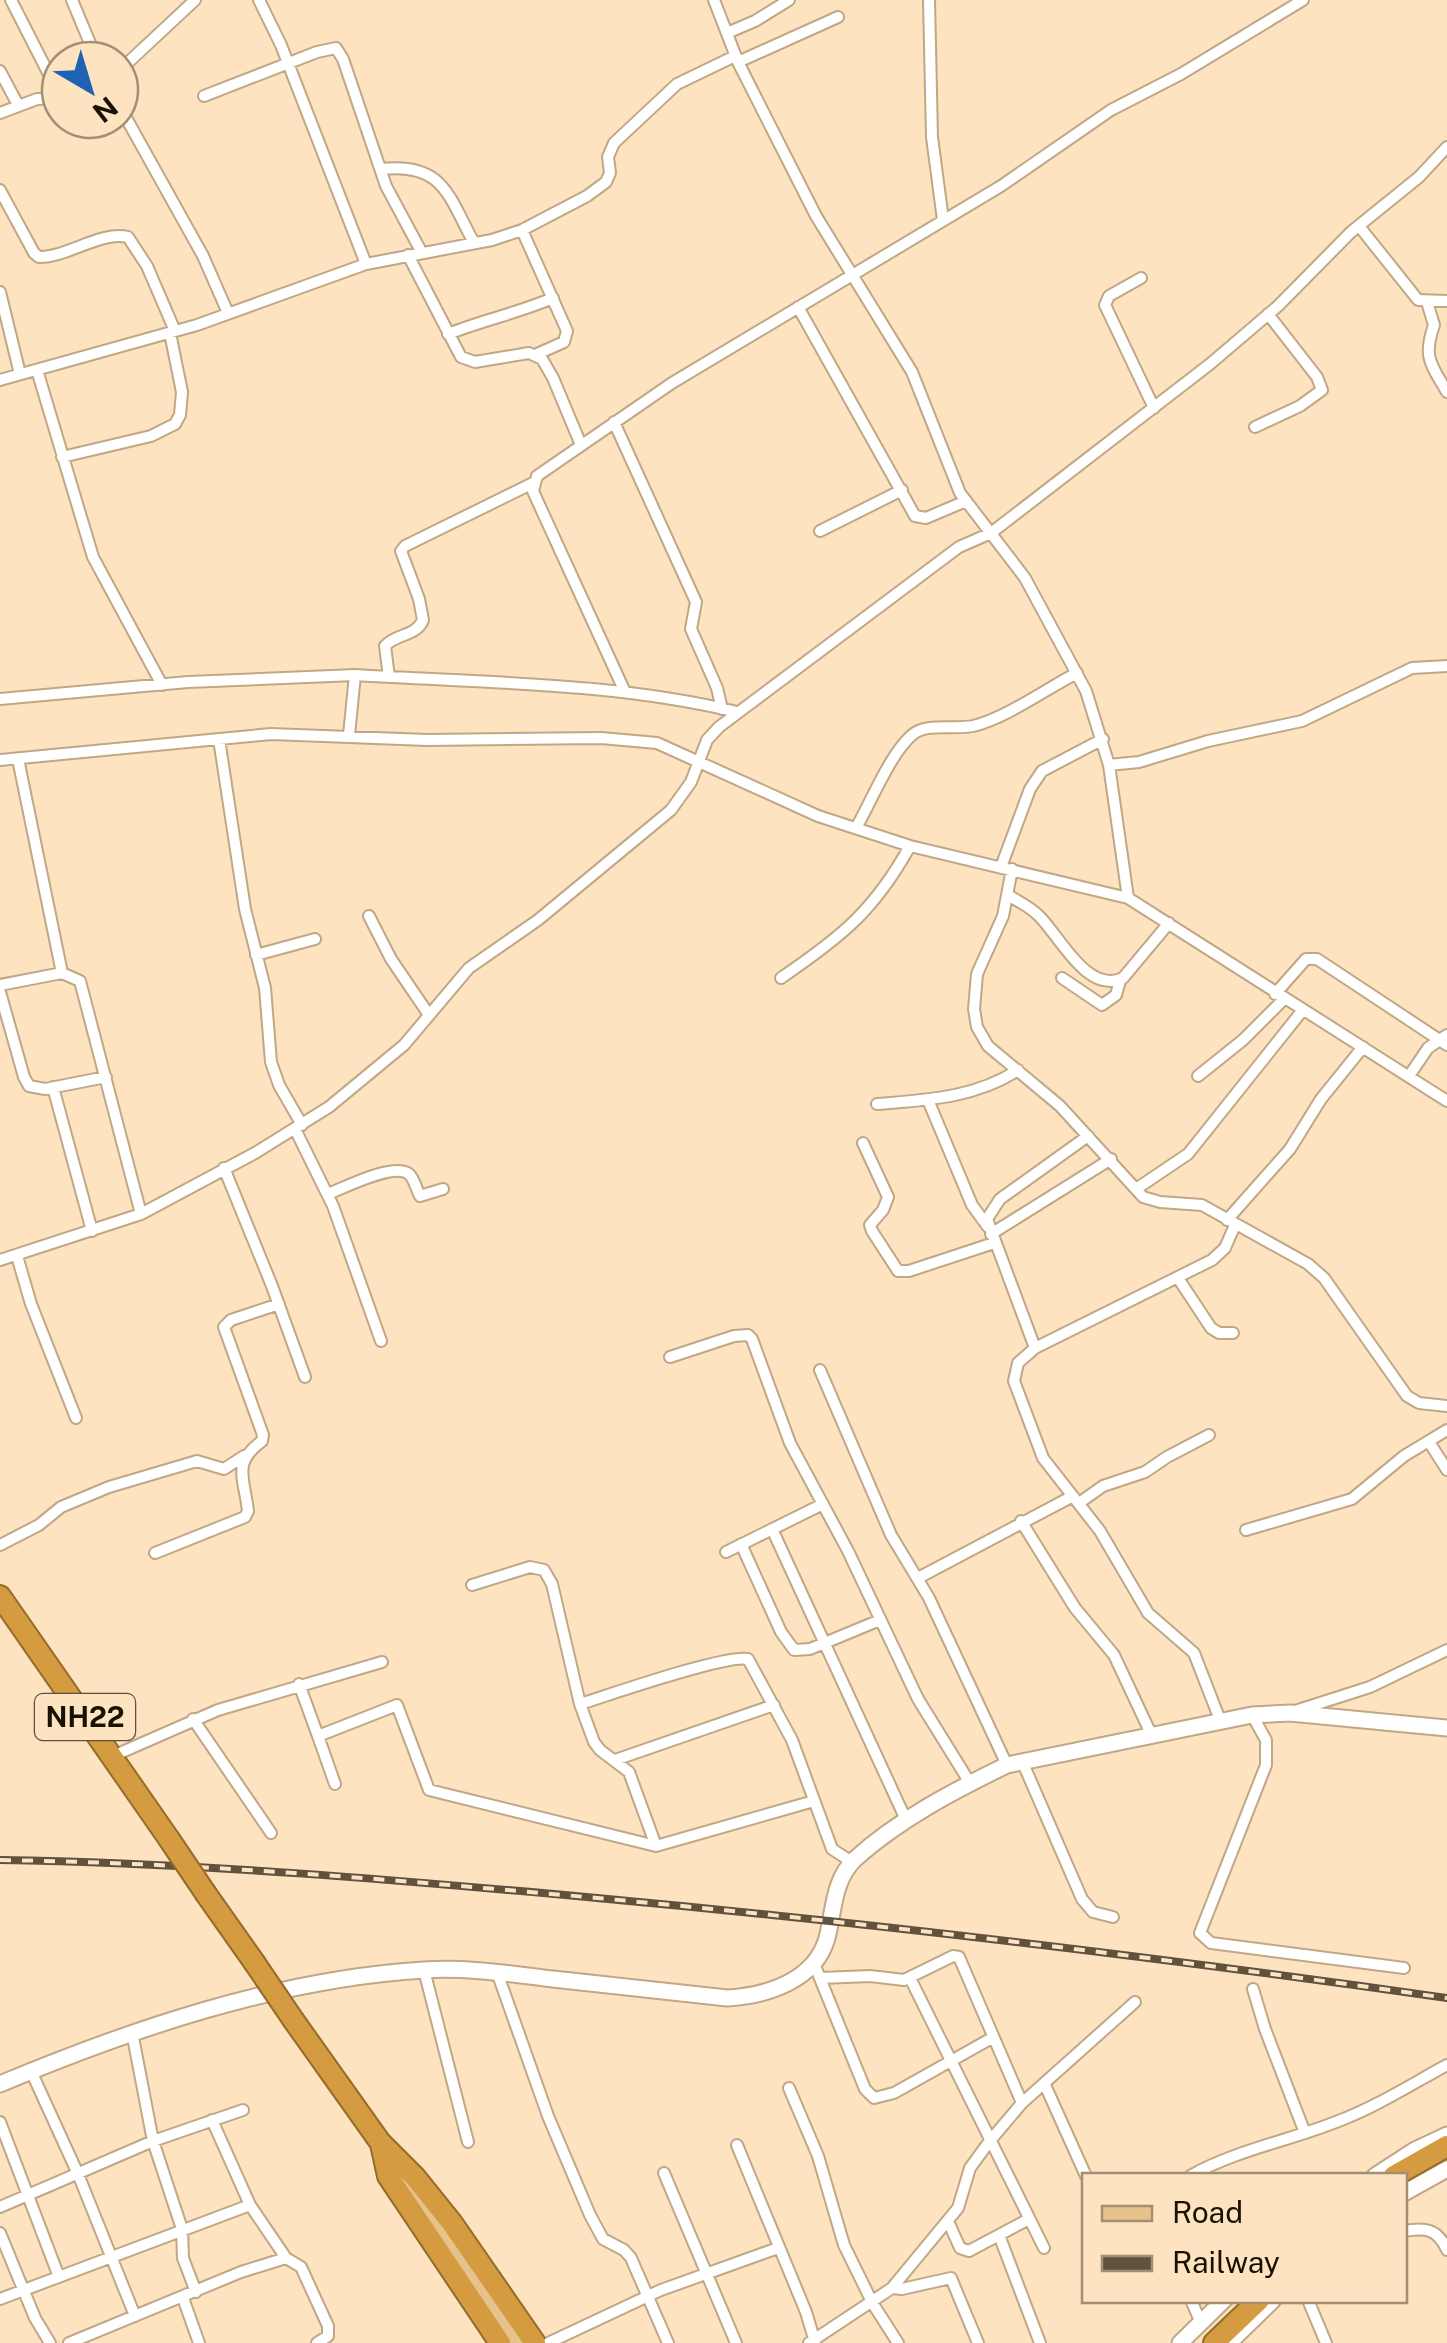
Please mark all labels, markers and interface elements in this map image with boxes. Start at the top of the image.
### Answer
north arrow [40,40,140,140]
text: N [87,90,124,130]
road number: NH22 [35,1694,135,1740]
legend [1082,2173,1407,2303]
text: Road [1172,2194,1243,2230]
text: Railway [1172,2244,1280,2280]

